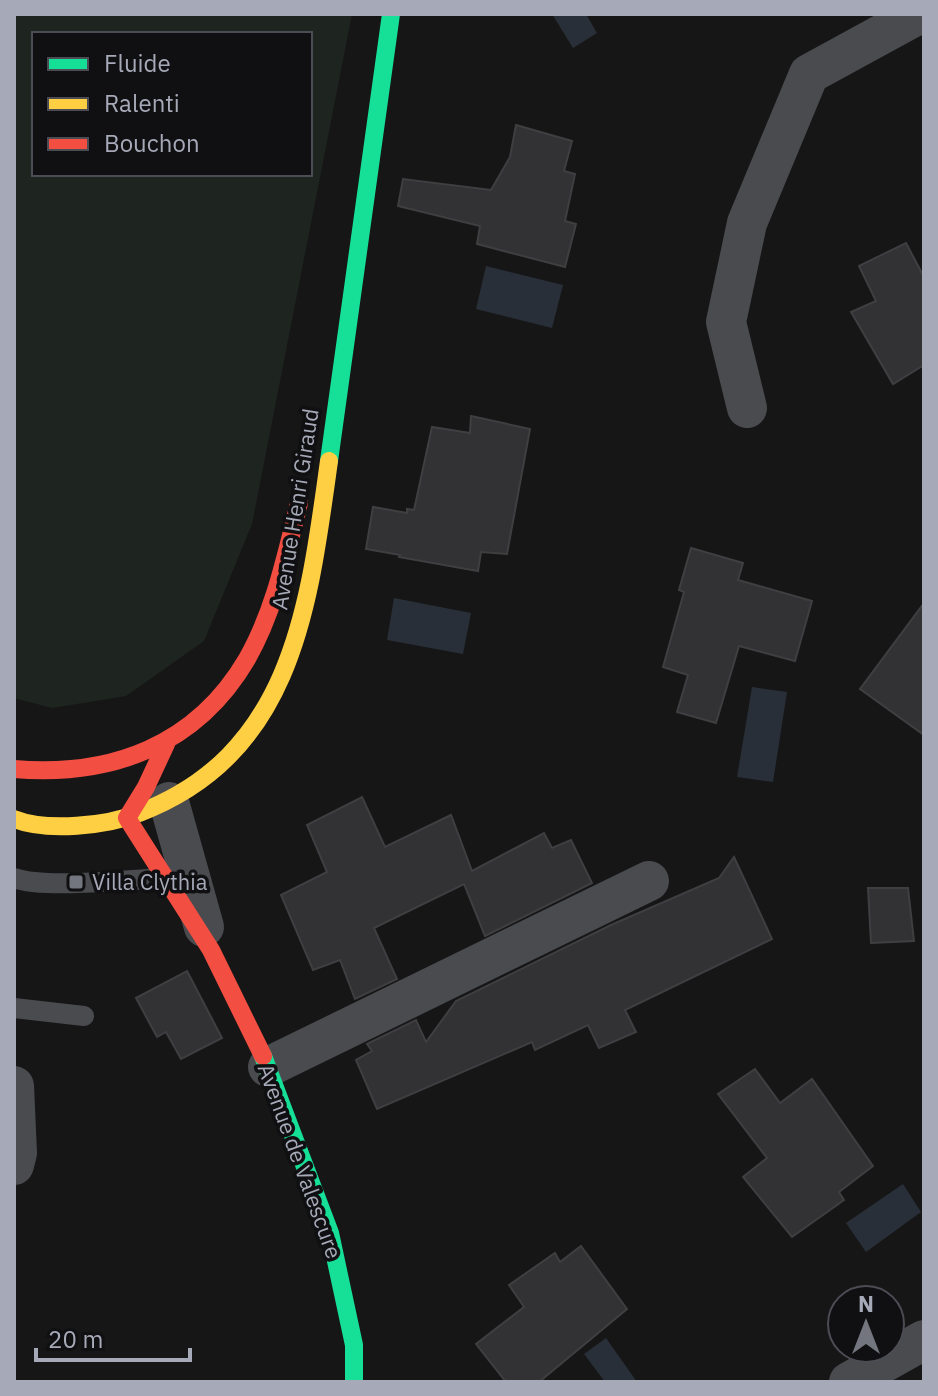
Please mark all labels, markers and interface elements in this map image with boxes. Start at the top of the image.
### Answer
legend [32,32,312,176]
text: Fluide [104,47,171,79]
text: Ralenti [104,87,180,119]
text: Bouchon [104,127,200,159]
street label: Avenue Henri Giraud [264,406,325,612]
place label: Villa Clythia [92,867,208,896]
marker: Villa Clythia [67,873,85,891]
street label: Avenue de Valescure [252,1059,349,1262]
north arrow [826,1284,906,1364]
text: N [858,1289,874,1318]
scale bar [36,1312,190,1362]
text: 20 m [48,1323,103,1355]

